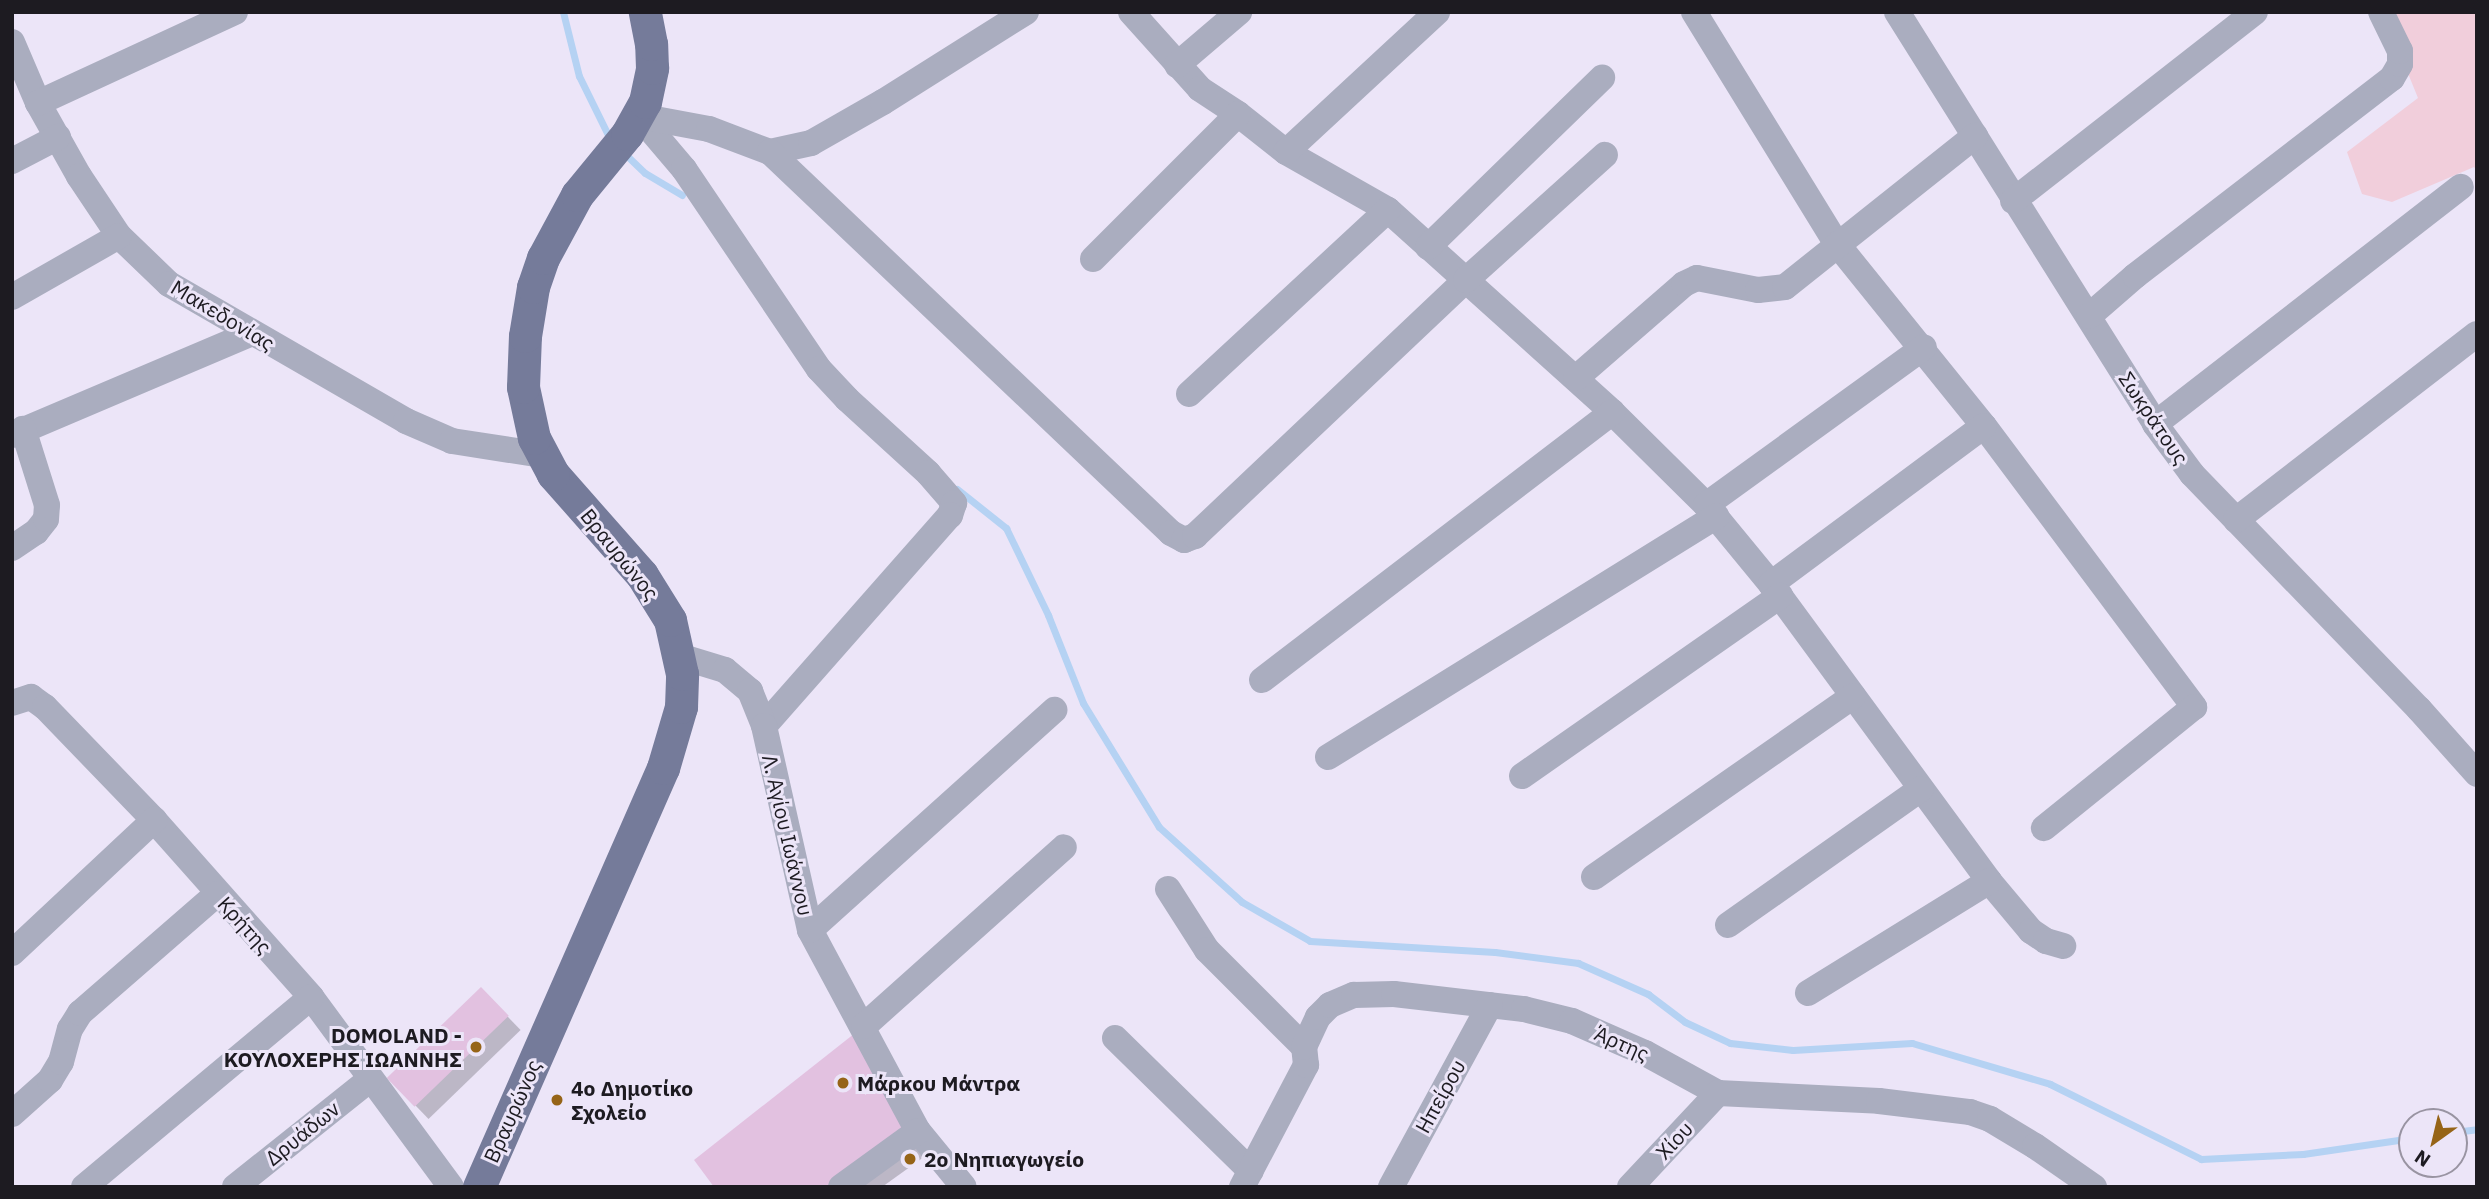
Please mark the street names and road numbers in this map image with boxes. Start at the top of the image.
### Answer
street label: Μακεδονίας [167,274,279,356]
street label: Σωκράτους [2114,367,2194,469]
street label: Βραυρώνος [576,503,664,605]
street label: Λ. Αγίου Ιωάννου [757,752,819,918]
street label: Κρήτης [213,891,277,959]
street label: Άρτης [1591,1020,1653,1066]
street label: Ηπείρου [1410,1055,1470,1137]
street label: Βραυρώνος [478,1056,546,1166]
street label: Δρυάδων [260,1095,344,1171]
street label: Χίου [1650,1116,1698,1164]

